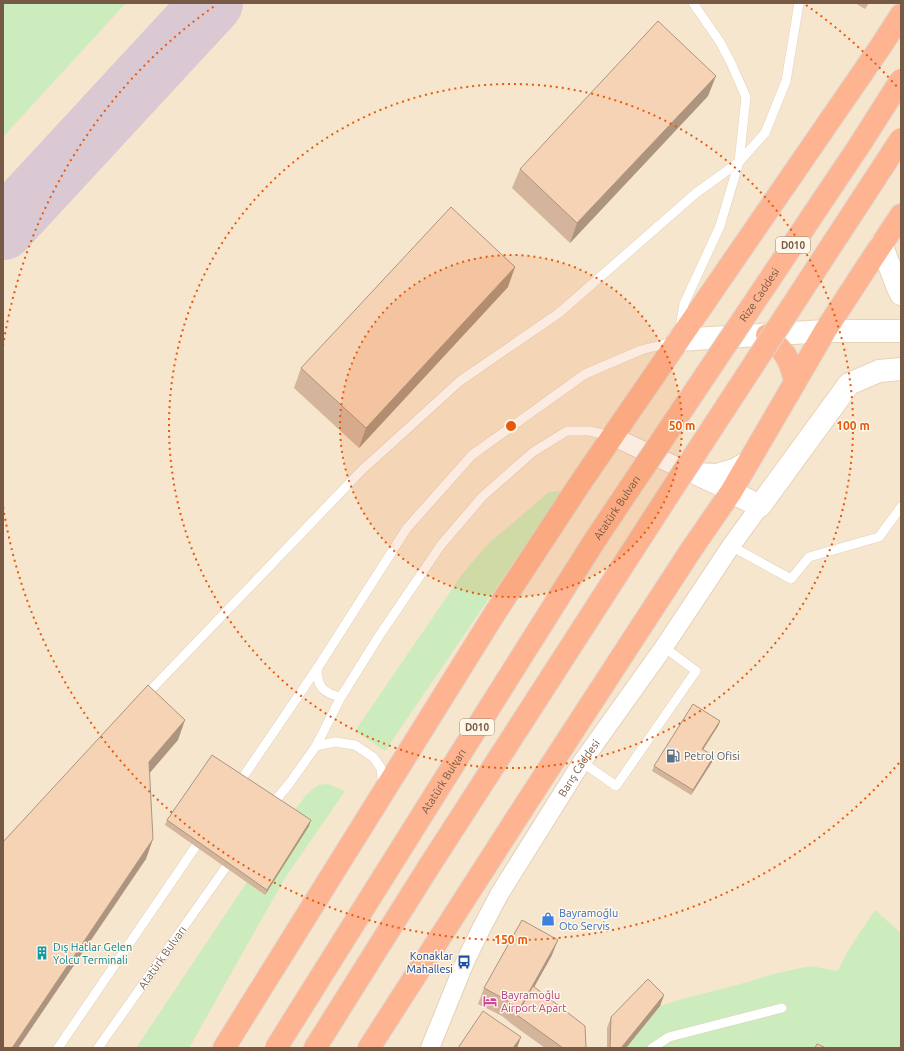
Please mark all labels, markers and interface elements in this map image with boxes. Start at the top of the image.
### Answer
road number: D010 [776,237,810,253]
street label: Rize Caddesi [737,266,782,324]
centre of rings [504,419,518,433]
text: 50 m [669,419,695,432]
text: 100 m [836,419,870,432]
street label: Atatürk Bulvarı [591,473,642,542]
road number: D010 [460,719,494,735]
street label: Barış Caddesi [556,737,602,799]
street label: Atatürk Bulvarı [419,747,468,816]
fuel station icon: Petrol Ofisi [665,748,681,764]
place label: Petrol Ofisi [684,750,740,762]
place label: Bayramoğlu Oto Servis [559,907,618,932]
shop icon: Bayramoğlu Oto Servis [540,911,556,927]
street label: Atatürk Bulvarı [136,924,188,991]
text: 150 m [494,933,528,946]
place label: Dış Hatlar Gelen Yolcu Terminali [53,941,132,966]
building icon: Dış Hatlar Gelen Yolcu Terminali [34,945,50,961]
place label: Konaklar Mahallesi [407,950,454,975]
bus stop icon: Konaklar Mahallesi [456,954,472,970]
place label: Bayramoğlu Airport Apart [501,989,567,1014]
hotel icon: Bayramoğlu Airport Apart [482,993,498,1009]

